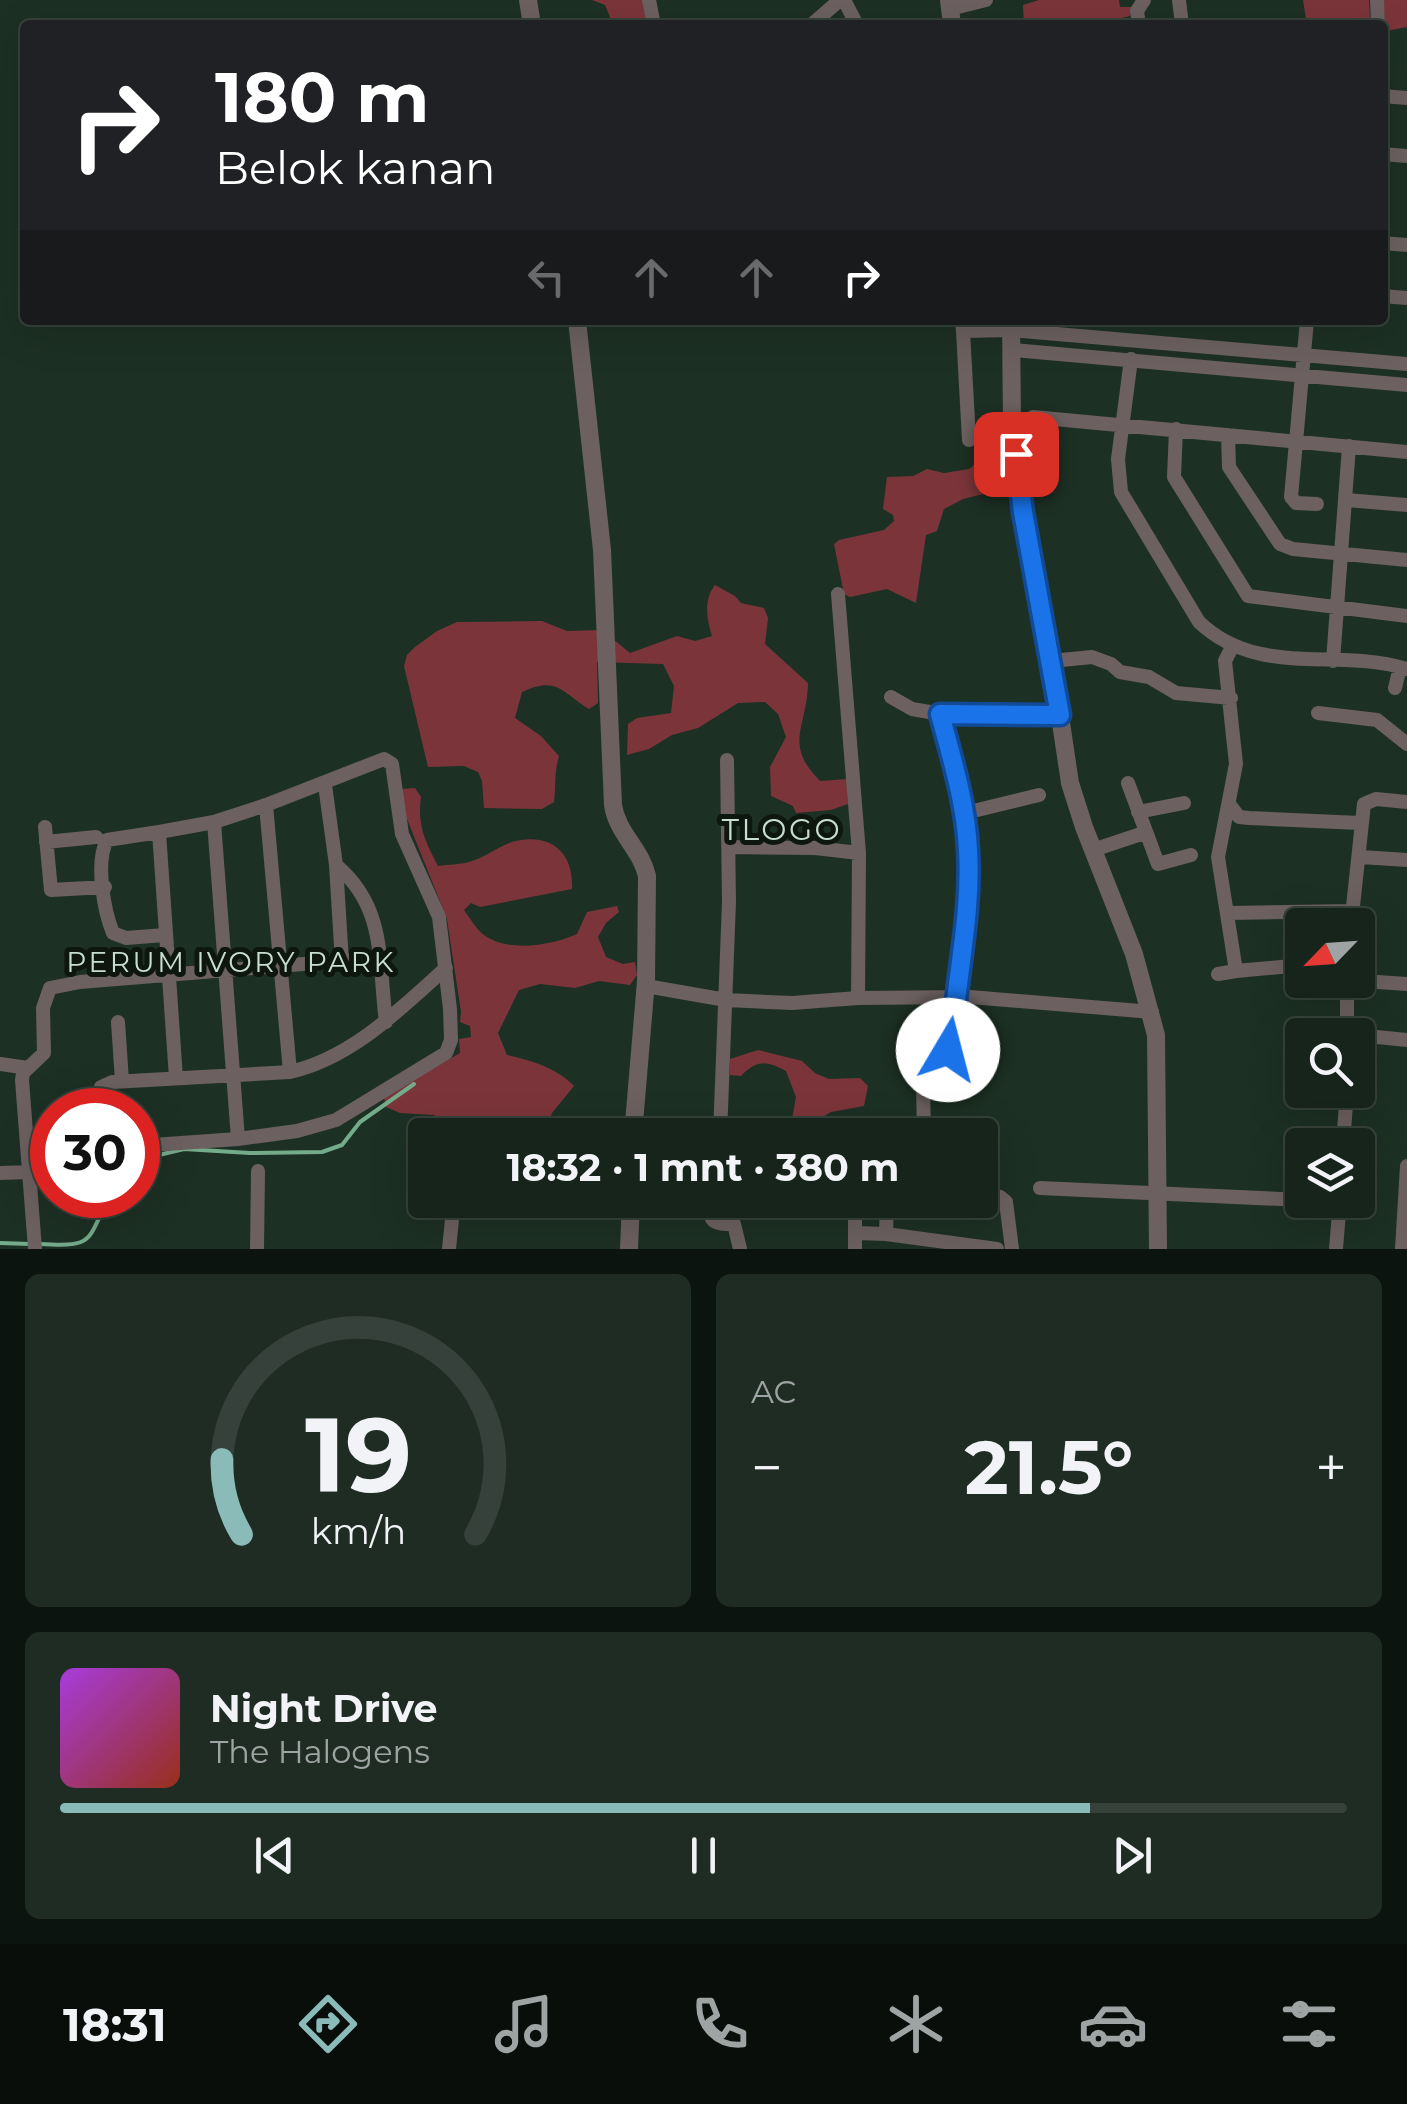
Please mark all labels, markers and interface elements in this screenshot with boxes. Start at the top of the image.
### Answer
text: 180 m [215,54,429,140]
icon: right [50,60,180,190]
text: Belok kanan [215,140,496,195]
icon: left [519,250,574,305]
icon: ahead [624,250,679,305]
icon: ahead [729,250,784,305]
icon: right [834,250,889,305]
pin [974,412,1059,497]
icon: arrive [989,427,1044,482]
district label: TLOGO [722,811,842,848]
north arrow [1285,908,1375,998]
map controls [1285,908,1375,1218]
district label: PERUM IVORY PARK [66,945,396,979]
position arrow [896,998,1000,1102]
button: search [1285,1018,1375,1108]
speed limit sign: 30 [30,1088,160,1218]
button: layers [1285,1128,1375,1218]
text: 18:32 · 1 mnt · 380 m [507,1144,899,1191]
text: AC [751,1372,796,1411]
text: 19 [304,1391,412,1518]
text: 21.5° [965,1421,1133,1513]
text: − [751,1434,783,1501]
text: + [1315,1434,1347,1501]
text: km/h [310,1509,406,1553]
text: Night Drive [210,1685,437,1732]
text: The Halogens [210,1732,430,1771]
icon: previous [247,1828,302,1883]
icon: pause [676,1828,731,1883]
icon: next [1105,1828,1160,1883]
icon: directions [293,1989,363,2059]
icon: music [489,1989,559,2059]
icon: phone [685,1989,755,2059]
icon: climate [881,1989,951,2059]
icon: car [1078,1989,1148,2059]
icon: filters [1274,1989,1344,2059]
text: 18:31 [63,1997,167,2052]

